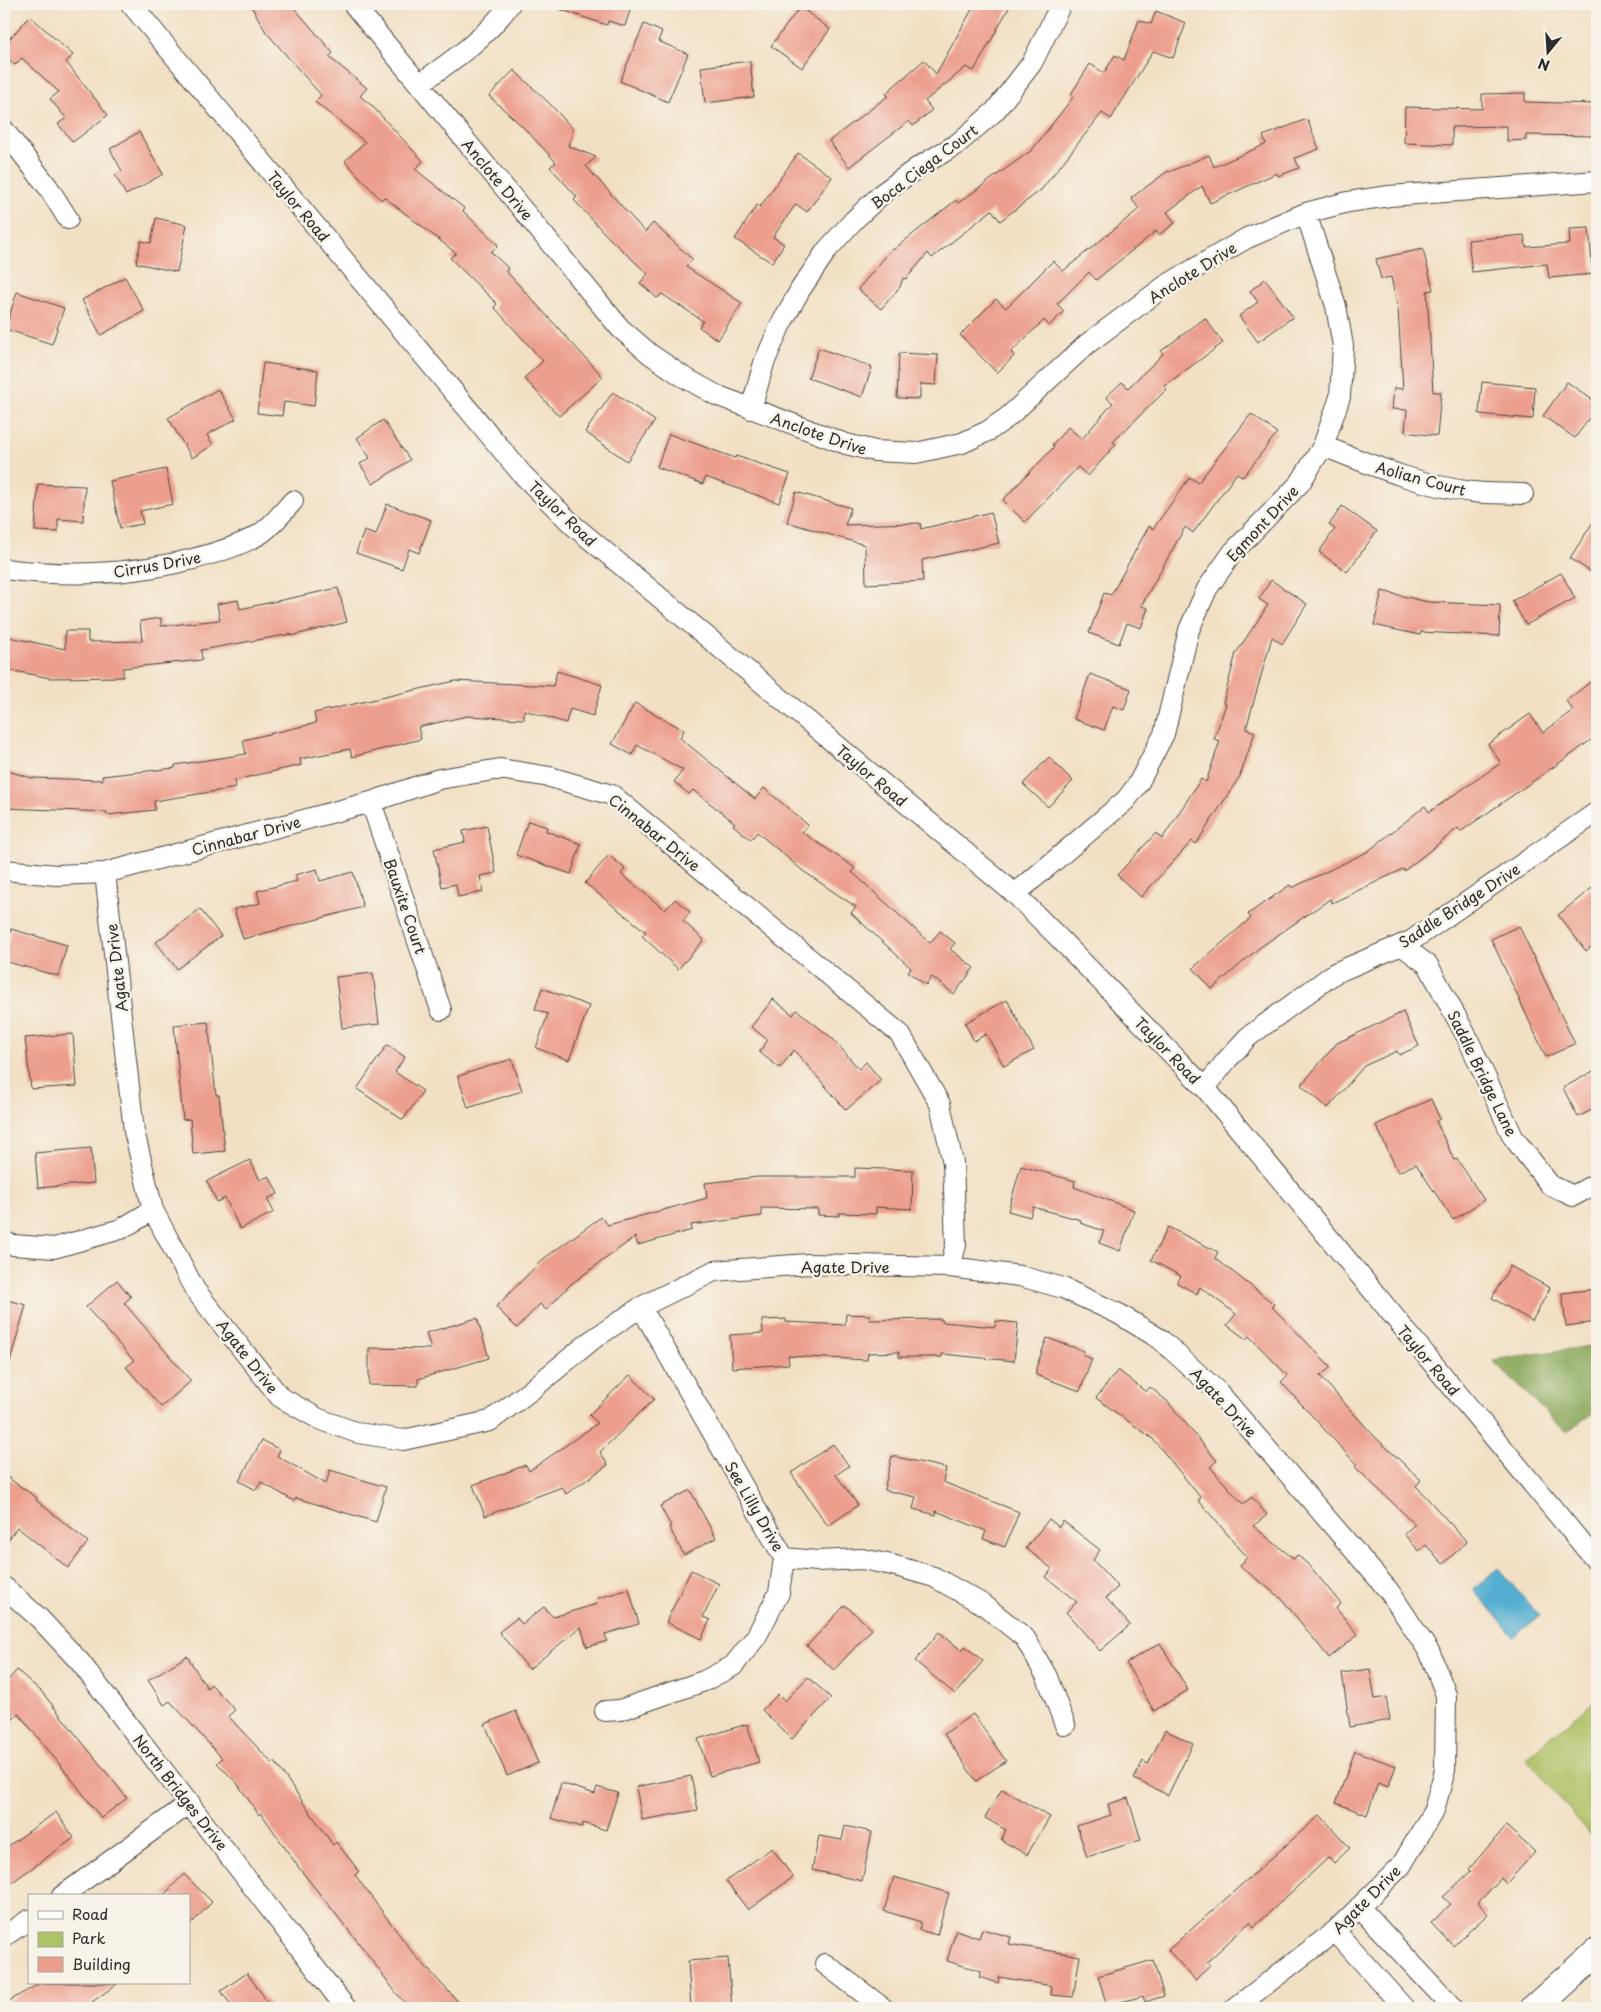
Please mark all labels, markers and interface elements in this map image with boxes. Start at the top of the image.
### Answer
north arrow [1524,28,1574,78]
text: N [1535,53,1552,77]
street label: Boca Ciega Court [866,118,982,214]
street label: Anclote Drive [457,133,539,225]
street label: Taylor Road [262,165,336,247]
street label: Anclote Drive [1143,236,1241,308]
street label: Anclote Drive [768,406,870,460]
street label: Aolian Court [1374,455,1468,501]
street label: Taylor Road [524,475,602,551]
street label: Egmont Drive [1221,480,1303,566]
street label: Cirrus Drive [111,545,203,583]
street label: Taylor Road [831,738,913,812]
street label: Cinnabar Drive [604,788,706,876]
street label: Cinnabar Drive [189,809,303,861]
street label: Bauxite Court [379,855,433,957]
street label: Saddle Bridge Drive [1394,857,1524,953]
street label: Agate Drive [99,923,133,1013]
street label: Saddle Bridge Lane [1442,1006,1524,1140]
street label: Taylor Road [1130,1011,1206,1089]
street label: Agate Drive [801,1255,889,1278]
street label: Agate Drive [212,1314,284,1398]
street label: Taylor Road [1392,1319,1466,1401]
street label: Agate Drive [1185,1362,1263,1442]
street label: See Lilly Drive [720,1456,790,1556]
street label: North Bridges Drive [128,1729,234,1855]
street label: Agate Drive [1326,1859,1406,1939]
legend [28,1894,190,1984]
text: Road [72,1902,108,1925]
text: Park [72,1926,106,1949]
text: Building [72,1952,131,1975]

